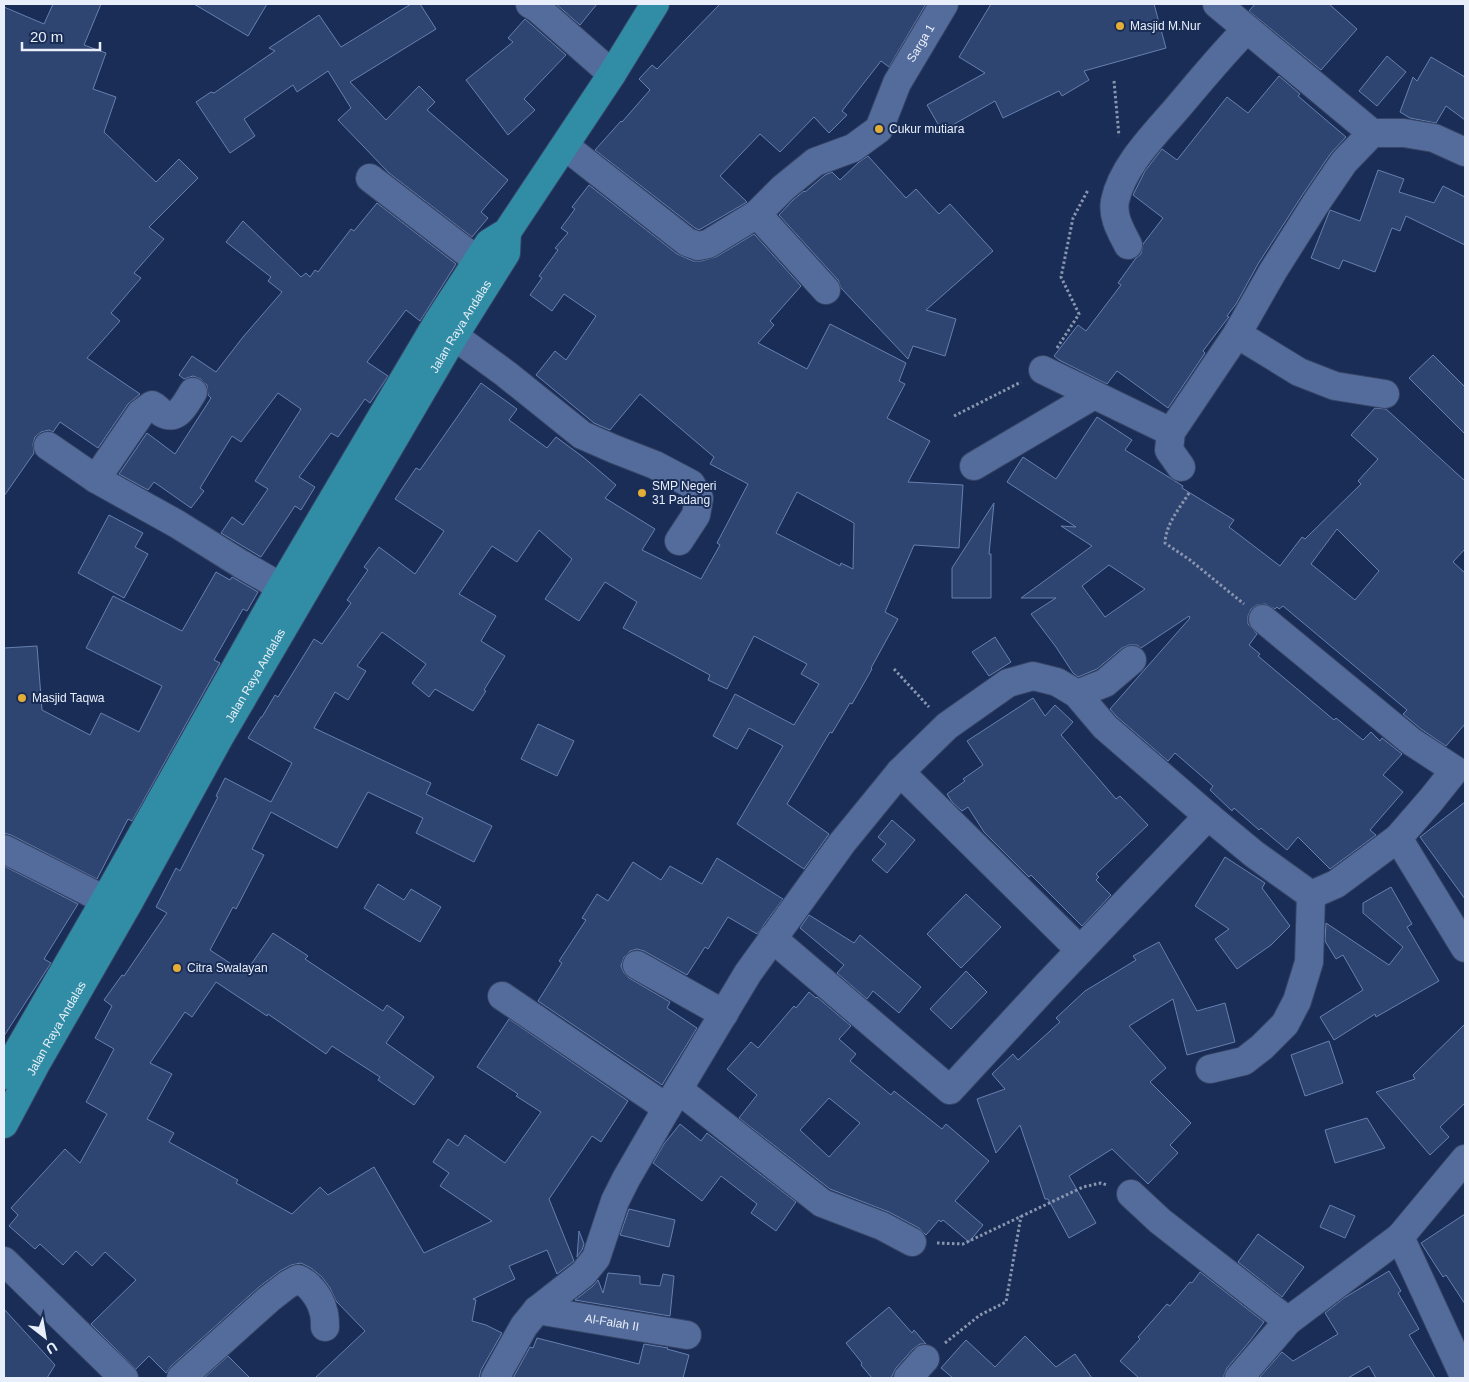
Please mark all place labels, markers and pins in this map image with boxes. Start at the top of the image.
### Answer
place label: Masjid M.Nur [1130,19,1201,33]
marker: Masjid M.Nur [1114,20,1126,32]
place label: Cukur mutiara [889,122,965,136]
marker: Cukur mutiara [873,123,885,135]
place label: SMP Negeri 31 Padang [652,479,716,507]
marker: SMP Negeri 31 Padang [636,487,648,499]
place label: Masjid Taqwa [32,691,105,705]
marker: Masjid Taqwa [16,692,28,704]
place label: Citra Swalayan [187,961,268,975]
marker: Citra Swalayan [171,962,183,974]

